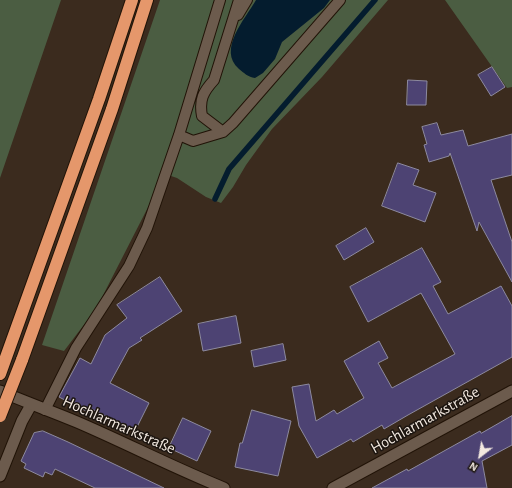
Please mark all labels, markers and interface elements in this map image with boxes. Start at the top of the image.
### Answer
street label: Hochlarmarkstraße [367,382,483,458]
street label: Hochlarmarkstraße [60,392,178,458]
north arrow [460,436,500,476]
text: N [467,460,480,473]

